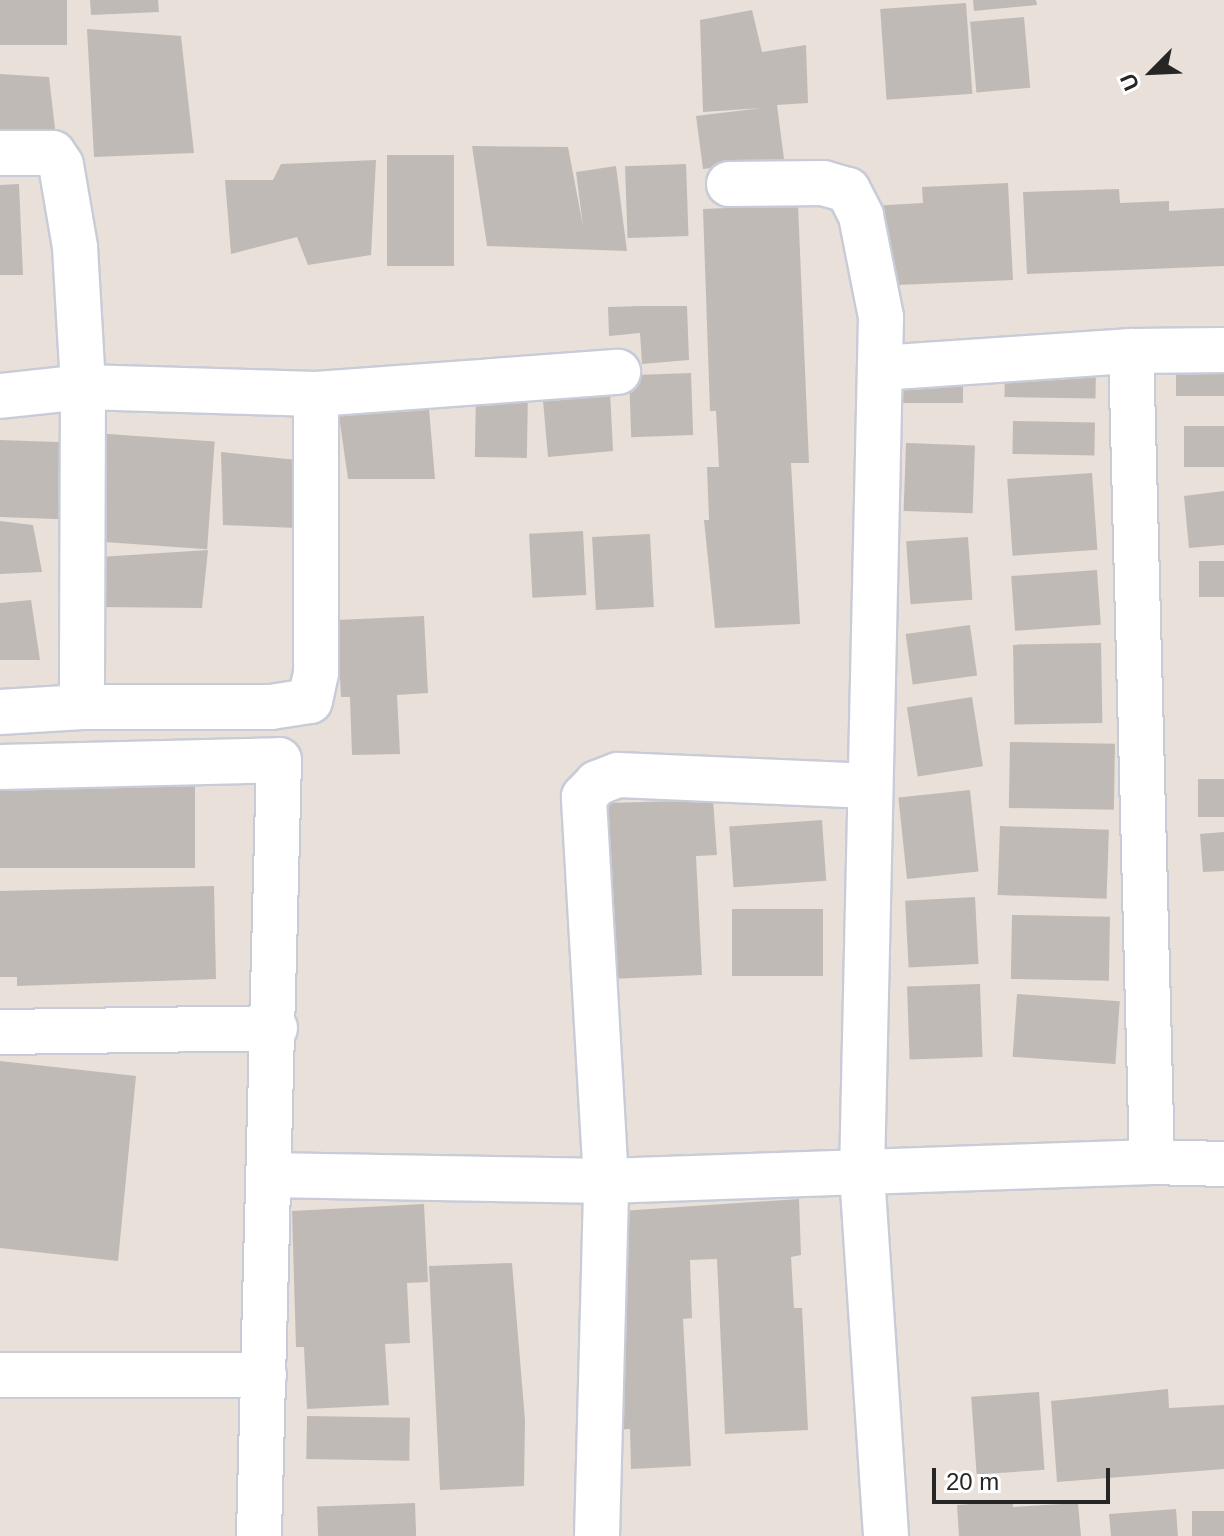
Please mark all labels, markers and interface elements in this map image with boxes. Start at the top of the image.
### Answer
north arrow [1112,32,1192,112]
text: U [1115,70,1144,94]
scale bar [936,1452,1114,1502]
text: 20 m [946,1468,999,1495]

